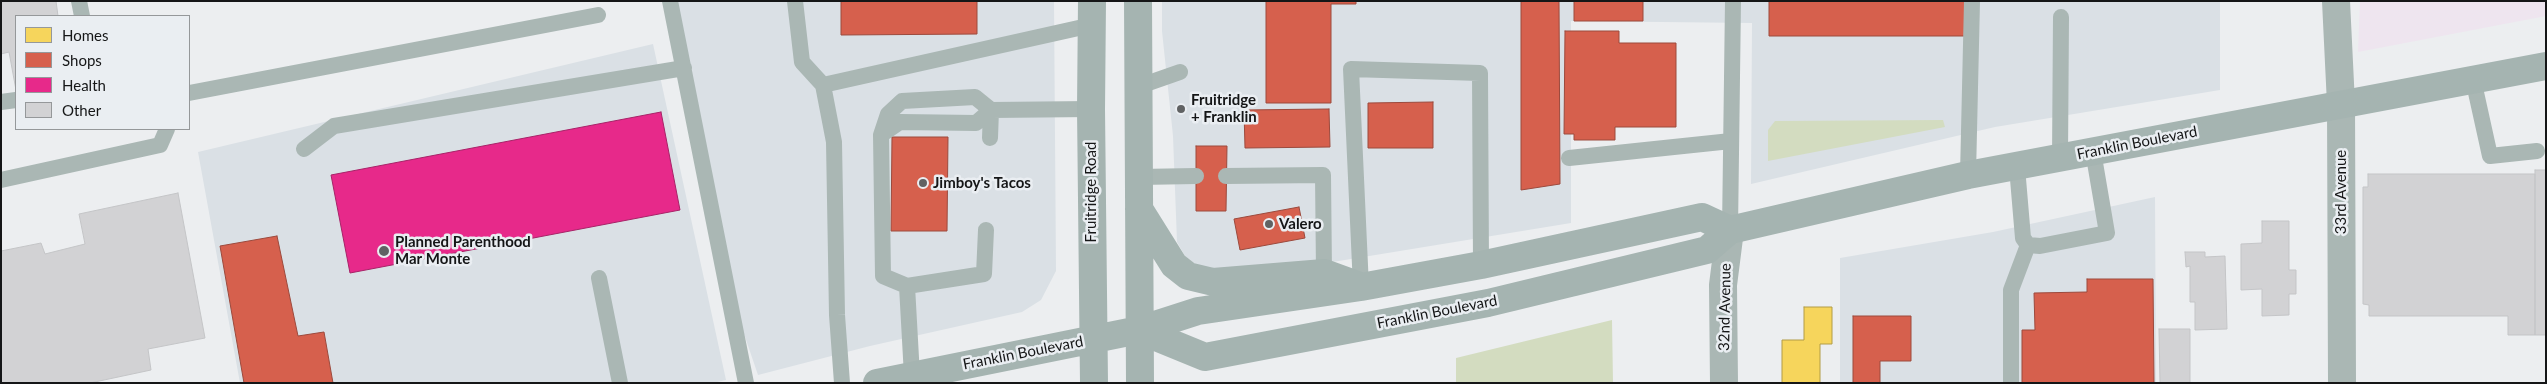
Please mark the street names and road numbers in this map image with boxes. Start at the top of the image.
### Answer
street label: Franklin Boulevard [2075,122,2199,164]
street label: Fruitridge Road [1082,142,1100,242]
street label: 33rd Avenue [2332,150,2350,234]
street label: 32nd Avenue [1715,263,1735,351]
street label: Franklin Boulevard [1375,291,1499,333]
street label: Franklin Boulevard [961,332,1085,374]

